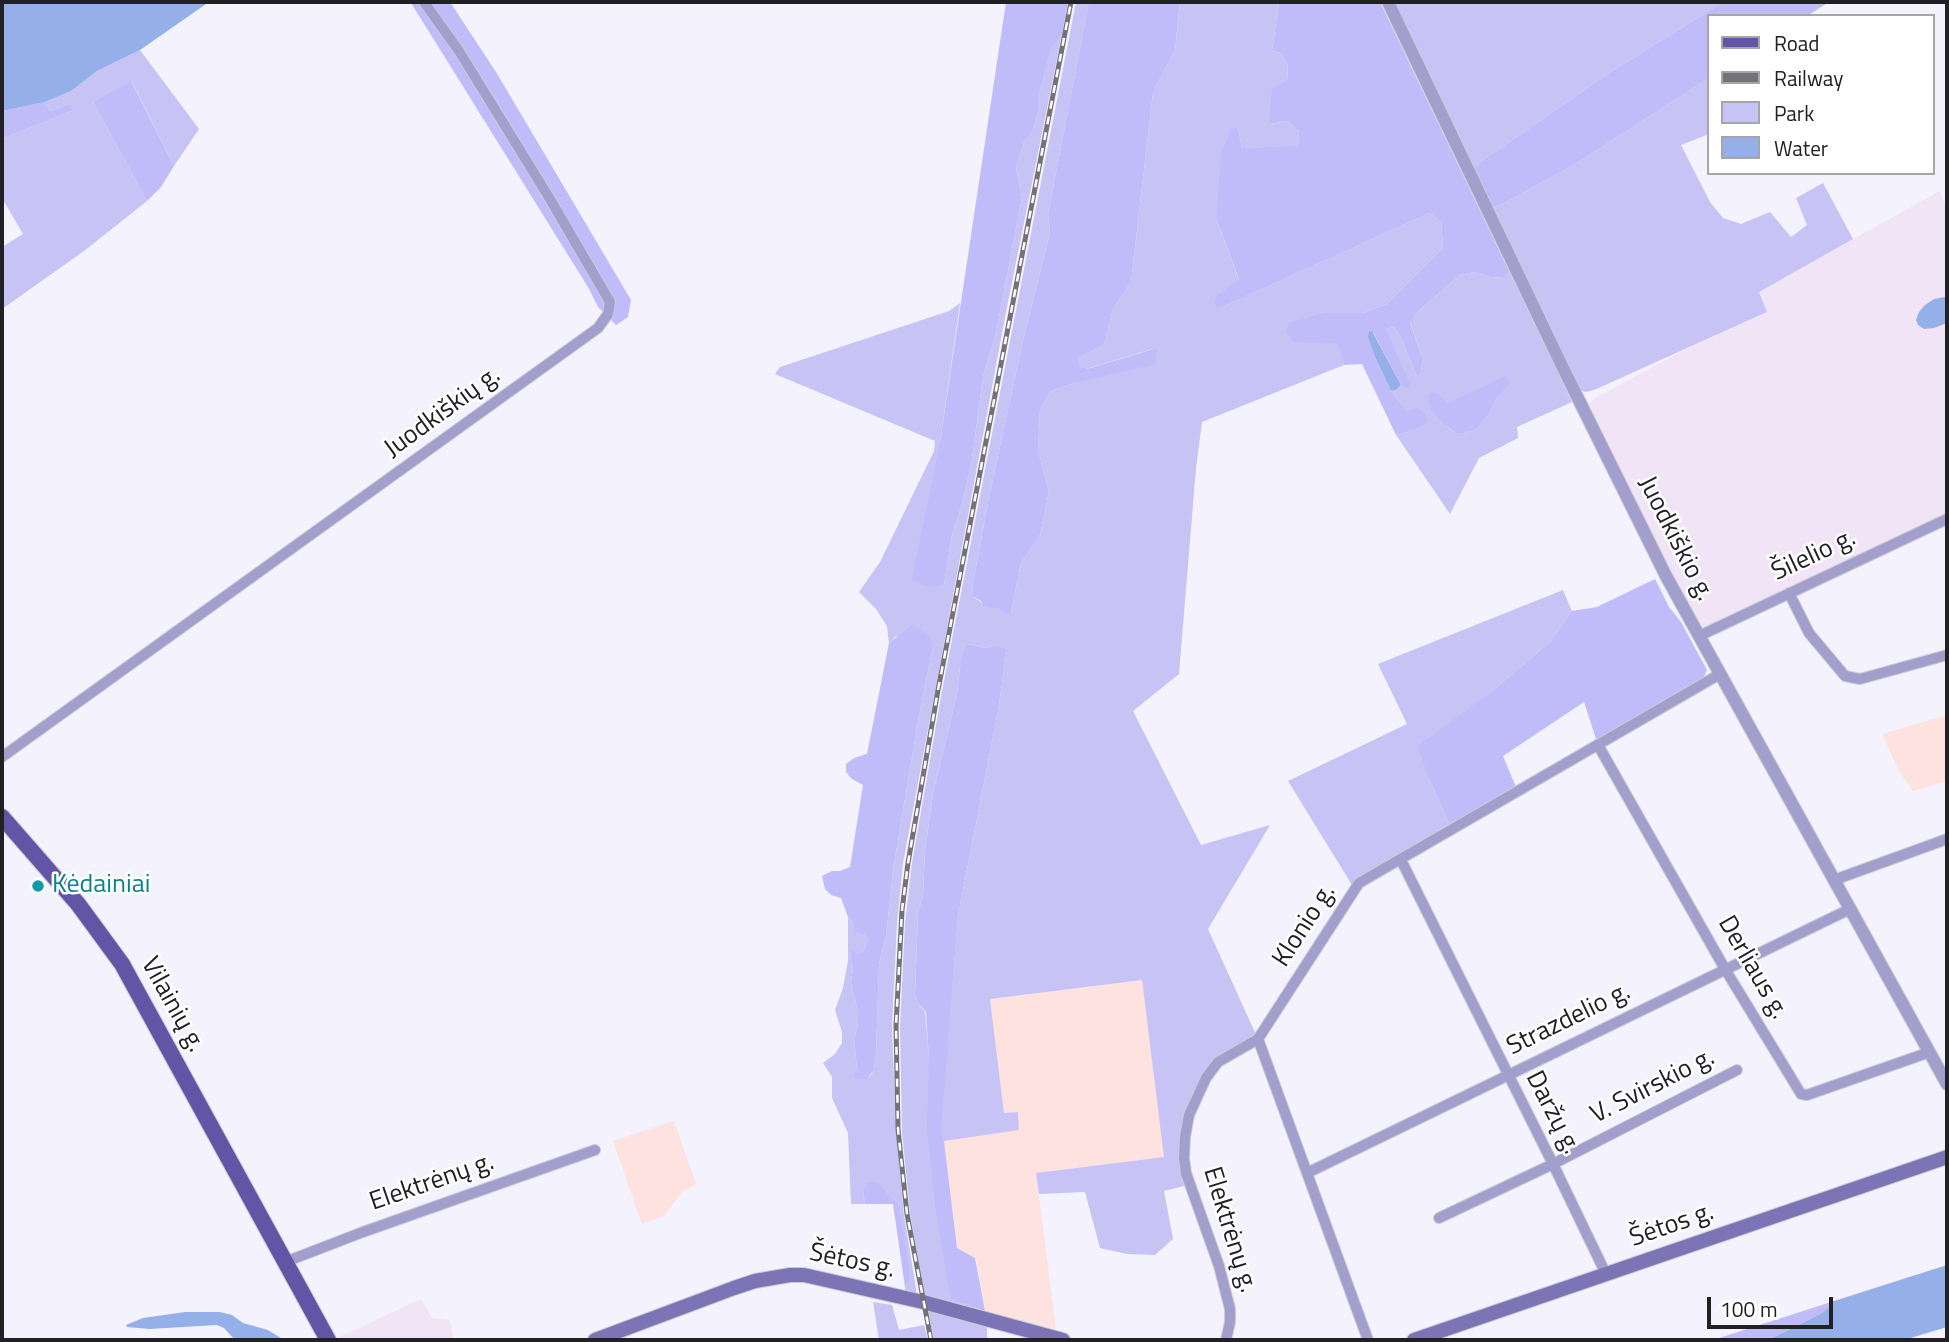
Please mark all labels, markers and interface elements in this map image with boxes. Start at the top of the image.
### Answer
legend [1708,14,1935,175]
text: Road [1774,27,1819,59]
text: Railway [1774,62,1843,94]
text: Park [1774,97,1814,129]
text: Water [1774,132,1828,164]
street label: Juodkiškių g. [379,360,507,466]
street label: Juodkiškio g. [1630,472,1720,606]
street label: Šilelio g. [1767,523,1861,589]
place label: Kėdainiai [52,870,150,902]
marker: Kėdainiai [30,878,46,894]
street label: Klonio g. [1267,879,1343,973]
street label: Derliaus g. [1710,911,1794,1025]
street label: Vilainių g. [133,952,211,1058]
street label: Strazdelio g. [1502,977,1636,1063]
street label: V. Svirskio g. [1586,1043,1720,1131]
street label: Daržų g. [1518,1066,1586,1160]
street label: Elektrėnų g. [366,1147,498,1219]
street label: Elektrėnų g. [1195,1164,1263,1296]
street label: Šėtos g. [1626,1197,1718,1255]
street label: Šėtos g. [806,1238,898,1286]
scale bar [1711,1282,1837,1326]
text: 100 m [1720,1293,1777,1325]

